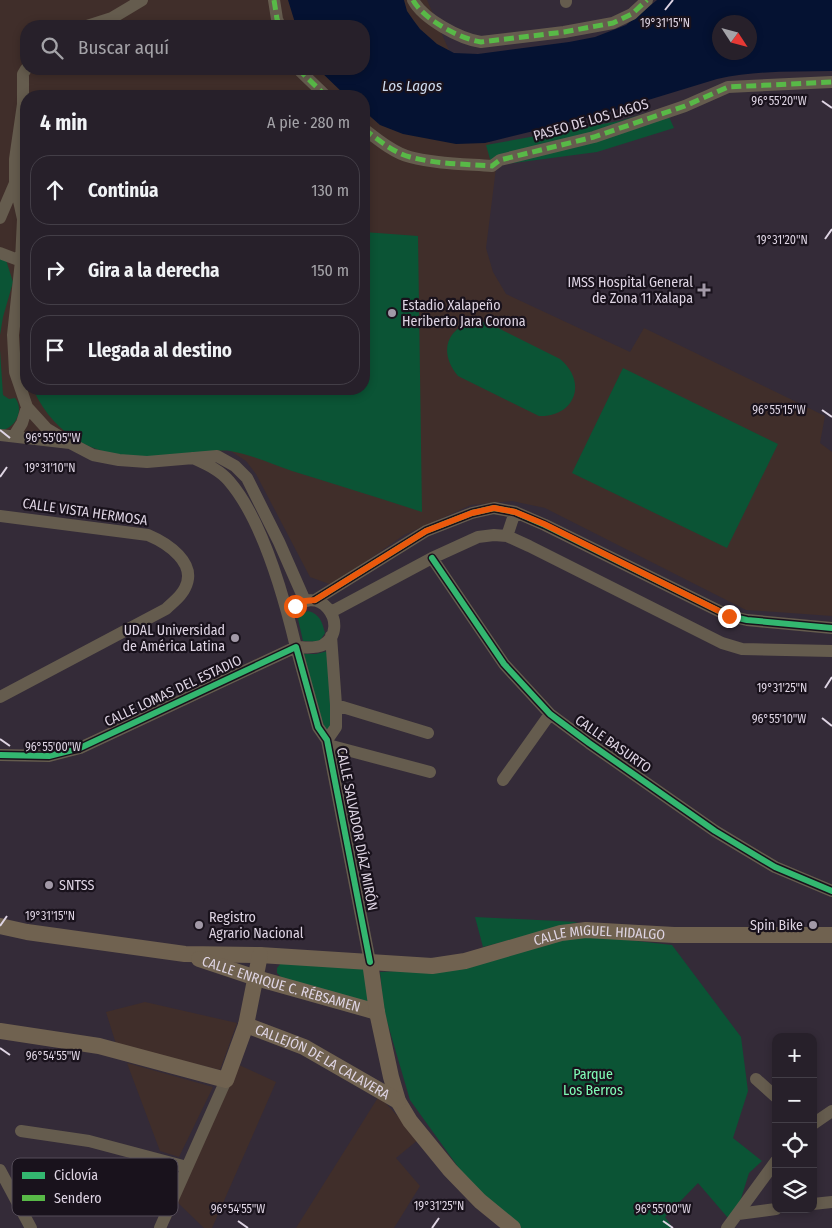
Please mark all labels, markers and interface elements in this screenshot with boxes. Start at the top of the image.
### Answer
north arrow [712,15,757,60]
text: 19°31'15"N [640,16,690,30]
search box [20,20,370,75]
icon: search [38,34,66,62]
text: Buscar aquí [78,36,169,59]
water label: Los Lagos [382,77,443,95]
text: 96°55'20"W [751,94,807,108]
street label: PASEO DE LOS LAGOS [531,95,651,145]
text: 4 min [40,110,88,136]
text: A pie · 280 m [267,113,350,132]
icon: ahead [41,176,69,204]
text: Continúa [88,179,159,202]
text: 130 m [311,181,349,200]
text: 19°31'20"N [756,233,808,247]
icon: right [41,256,69,284]
text: Gira a la derecha [88,259,220,282]
text: 150 m [311,261,349,280]
place label: IMSS Hospital General de Zona 11 Xalapa [567,274,693,307]
marker: IMSS Hospital General de Zona 11 Xalapa [697,283,711,297]
place label: Estadio Xalapeño Heriberto Jara Corona [402,297,526,330]
marker: Estadio Xalapeño Heriberto Jara Corona [386,307,398,319]
icon: arrive [41,336,69,364]
text: Llegada al destino [88,339,232,362]
text: 96°55'15"W [752,403,806,417]
text: 96°55'05"W [25,431,81,445]
text: 19°31'10"N [24,461,76,475]
street label: CALLE VISTA HERMOSA [21,495,149,529]
route start [284,595,307,618]
route end [718,605,741,628]
place label: UDAL Universidad de América Latina [123,622,225,655]
marker: UDAL Universidad de América Latina [229,632,241,644]
street label: CALLE LOMAS DEL ESTADIO [102,652,245,730]
text: 19°31'25"N [757,681,807,695]
street label: CALLE BASURTO [572,712,654,777]
text: 96°55'10"W [752,712,806,726]
text: 96°55'00"W [25,740,81,754]
street label: CALLE SALVADOR DÍAZ MIRÓN [333,746,382,912]
place label: SNTSS [59,877,94,894]
marker: SNTSS [43,879,55,891]
text: 19°31'15"N [25,909,75,923]
place label: Registro Agrario Nacional [209,909,304,942]
place label: Spin Bike [750,917,803,934]
marker: Registro Agrario Nacional [193,919,205,931]
marker: Spin Bike [807,919,819,931]
street label: CALLE MIGUEL HIDALGO [531,921,666,949]
street label: CALLE ENRIQUE C. RÉBSAMEN [200,952,362,1015]
street label: CALLEJÓN DE LA CALAVERA [253,1021,393,1103]
map controls [772,1033,817,1213]
button: + [772,1033,817,1078]
text: 96°54'55"W [26,1049,80,1063]
park label: Parque Los Berros [563,1066,623,1099]
button: − [772,1078,817,1123]
button: locate [772,1123,817,1168]
legend [12,1158,178,1216]
text: Ciclovía [54,1167,98,1184]
button: layers [772,1168,817,1213]
text: Sendero [54,1190,102,1207]
text: 19°31'25"N [414,1199,464,1213]
text: 96°54'55"W [211,1202,265,1216]
text: 96°55'00"W [635,1202,691,1216]

